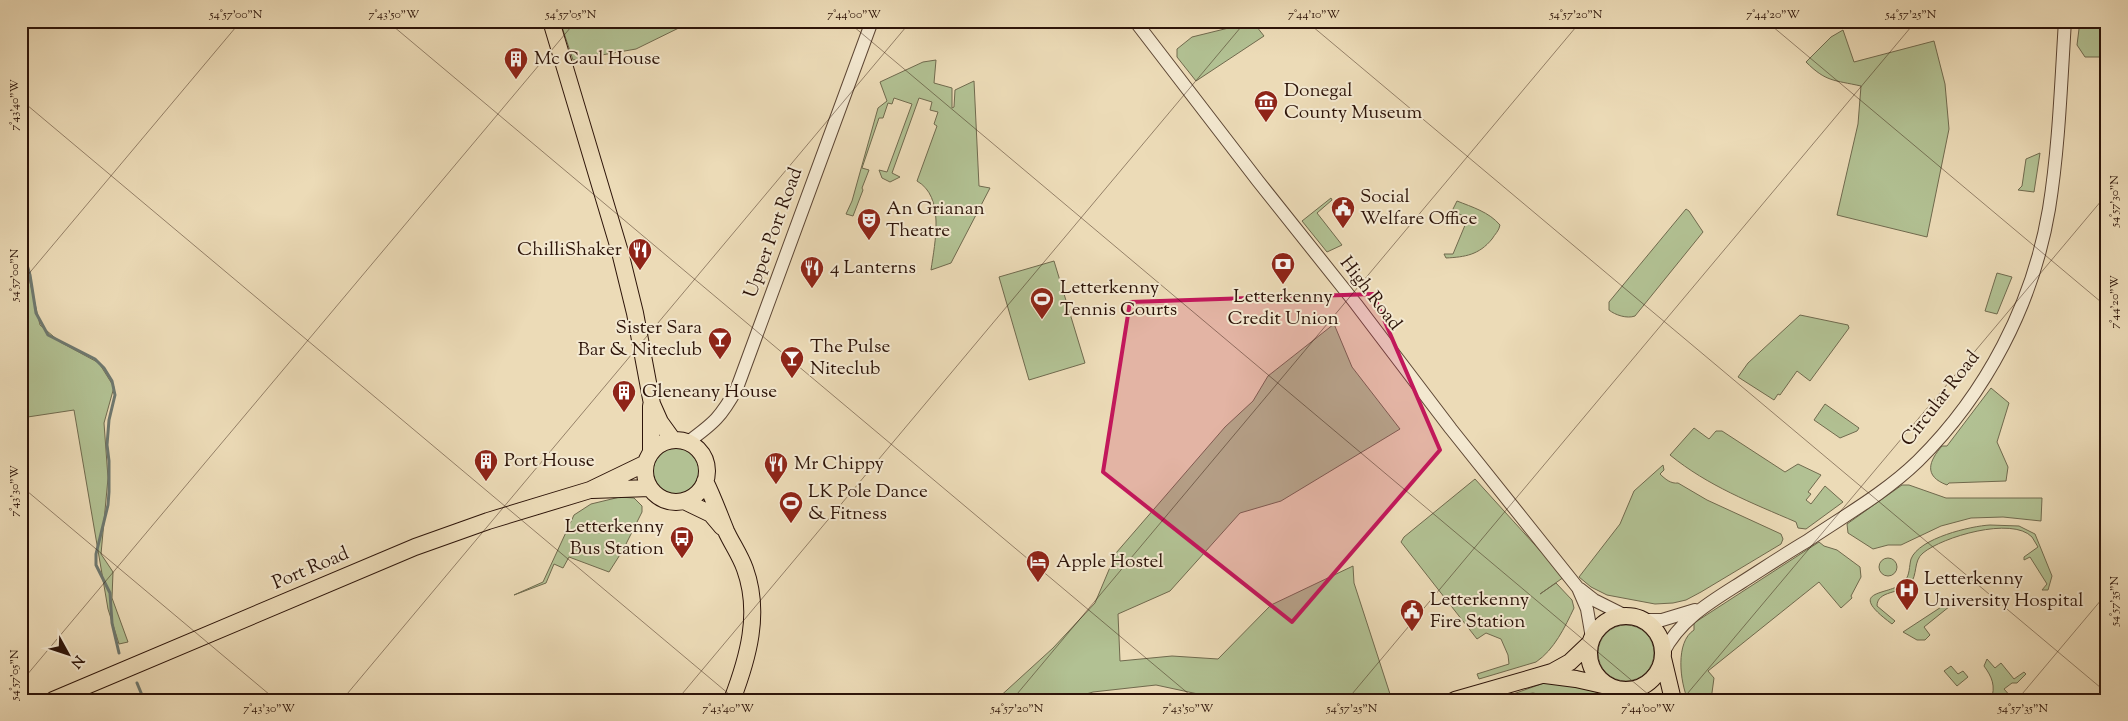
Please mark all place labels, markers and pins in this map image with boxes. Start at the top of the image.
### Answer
building icon: Mc Caul House [503,46,529,80]
place label: Mc Caul House [534,46,660,73]
place label: Donegal County Museum [1284,78,1423,127]
museum icon: Donegal County Museum [1253,89,1279,123]
place label: Social Welfare Office [1360,184,1477,233]
public building icon: Social Welfare Office [1330,195,1356,229]
place label: An Grianan Theatre [886,196,985,245]
theatre icon: An Grianan Theatre [856,207,882,241]
place label: ChilliShaker [517,237,622,264]
restaurant icon: ChilliShaker [627,237,653,271]
bank icon: Letterkenny Credit Union [1270,251,1296,285]
restaurant icon: 4 Lanterns [799,255,825,289]
place label: 4 Lanterns [830,255,916,282]
place label: Letterkenny Tennis Courts [1060,275,1177,324]
place label: Letterkenny Credit Union [1227,284,1339,333]
sports icon: Letterkenny Tennis Courts [1029,286,1055,320]
place label: Sister Sara Bar & Niteclub [578,315,702,364]
bar icon: Sister Sara Bar & Niteclub [707,326,733,360]
place label: The Pulse Niteclub [810,334,890,383]
bar icon: The Pulse Niteclub [779,345,805,379]
building icon: Gleneany House [611,379,637,413]
place label: Gleneany House [642,379,777,406]
building icon: Port House [473,448,499,482]
place label: Port House [504,448,595,475]
restaurant icon: Mr Chippy [763,451,789,485]
place label: Mr Chippy [794,451,884,478]
place label: LK Pole Dance & Fitness [808,479,928,528]
sports icon: LK Pole Dance & Fitness [778,490,804,524]
place label: Letterkenny Bus Station [565,514,665,563]
bus stop icon: Letterkenny Bus Station [669,525,695,559]
hotel icon: Apple Hostel [1025,549,1051,583]
place label: Apple Hostel [1056,549,1164,576]
place label: Letterkenny University Hospital [1924,566,2083,615]
hospital icon: Letterkenny University Hospital [1894,577,1920,611]
place label: Letterkenny Fire Station [1430,587,1530,636]
public building icon: Letterkenny Fire Station [1399,598,1425,632]

